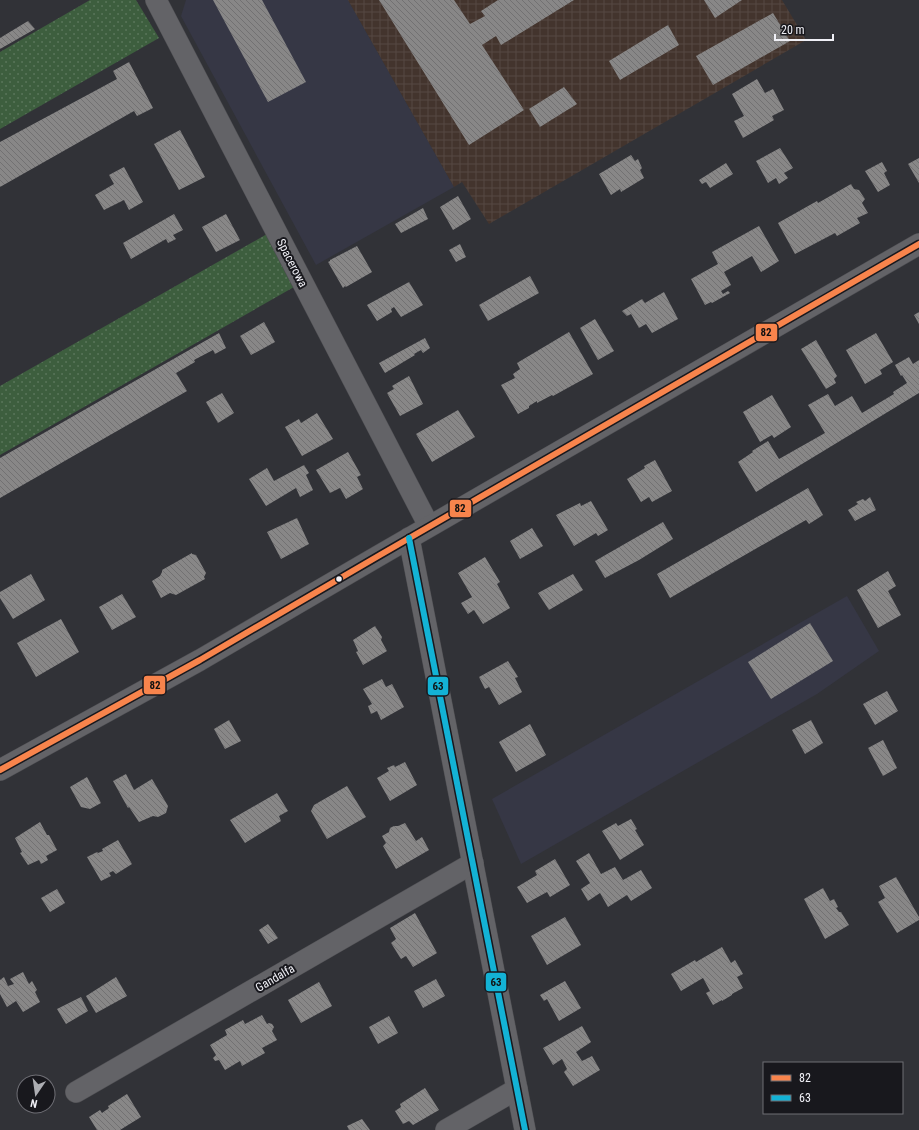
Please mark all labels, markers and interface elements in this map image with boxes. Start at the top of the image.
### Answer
scale bar [775,16,833,42]
text: 20 m [781,23,805,37]
street label: Spacerowa [274,237,310,290]
line badge: 82 [755,323,778,342]
text: 82 [760,326,772,339]
line badge: 82 [449,499,472,518]
text: 82 [454,502,466,515]
unlabelled marker [334,574,344,584]
line badge: 82 [143,675,166,695]
line badge: 63 [427,676,449,696]
text: 82 [149,679,161,692]
text: 63 [432,680,444,693]
street label: Gandalfa [253,961,297,995]
line badge: 63 [485,972,507,992]
text: 63 [490,976,502,989]
legend [763,1062,903,1114]
text: 82 [799,1071,811,1085]
north arrow [16,1074,56,1114]
text: 63 [799,1091,811,1105]
text: N [29,1096,39,1110]

